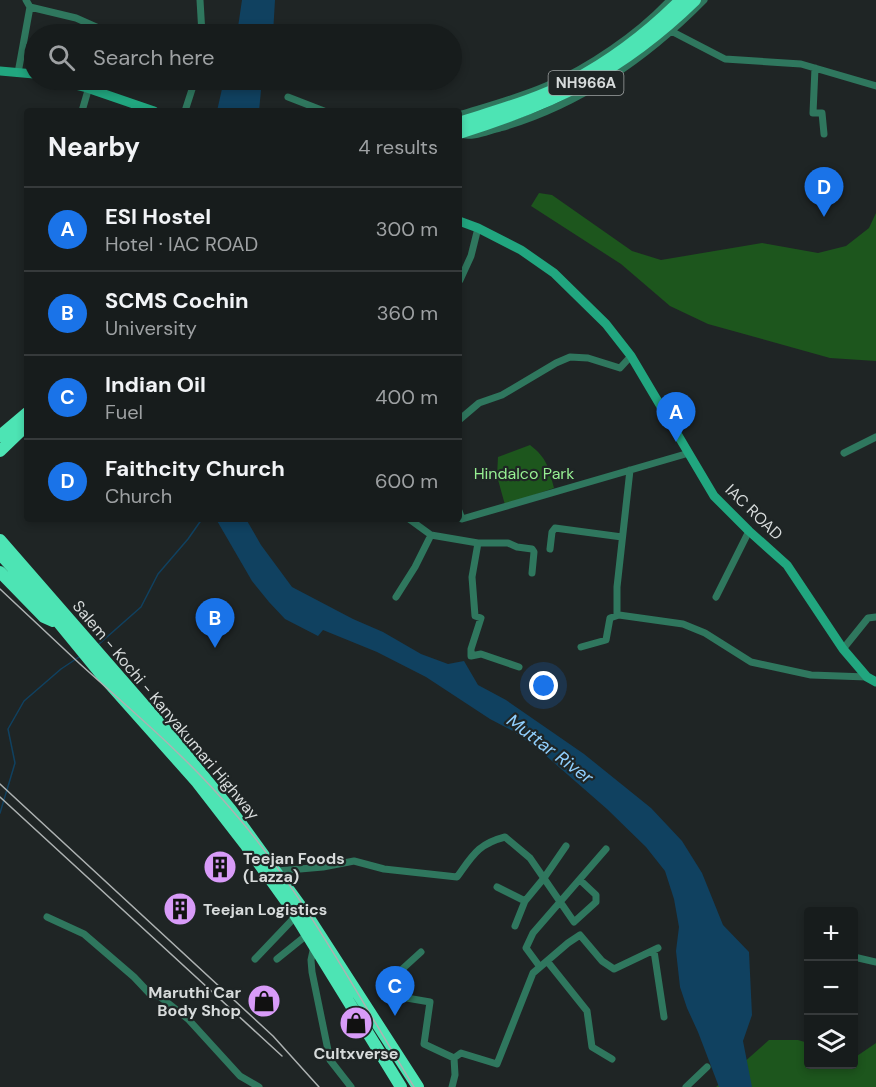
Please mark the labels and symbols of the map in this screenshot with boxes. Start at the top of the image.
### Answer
road number: NH966A [548,71,624,95]
pin: D [804,168,844,217]
pin: A [656,392,696,442]
park label: Hindalco Park [474,463,574,484]
street label: IAC ROAD [721,479,787,545]
street label: Salem - Kochi - Kanyakumari Highway [68,596,264,824]
pin: B [196,598,234,648]
your location [529,671,558,700]
water label: Muttar River [502,709,599,790]
place label: Teejan Foods (Lazza) [243,848,345,887]
building icon: Teejan Foods (Lazza) [202,849,238,885]
building icon: Teejan Logistics [162,891,198,927]
place label: Teejan Logistics [203,899,327,920]
pin: C [376,966,414,1016]
place label: Maruthi Car Body Shop [148,982,241,1021]
shop icon: Maruthi Car Body Shop [246,983,282,1019]
shop icon: Cultxverse [338,1005,374,1041]
place label: Cultxverse [314,1043,399,1064]

